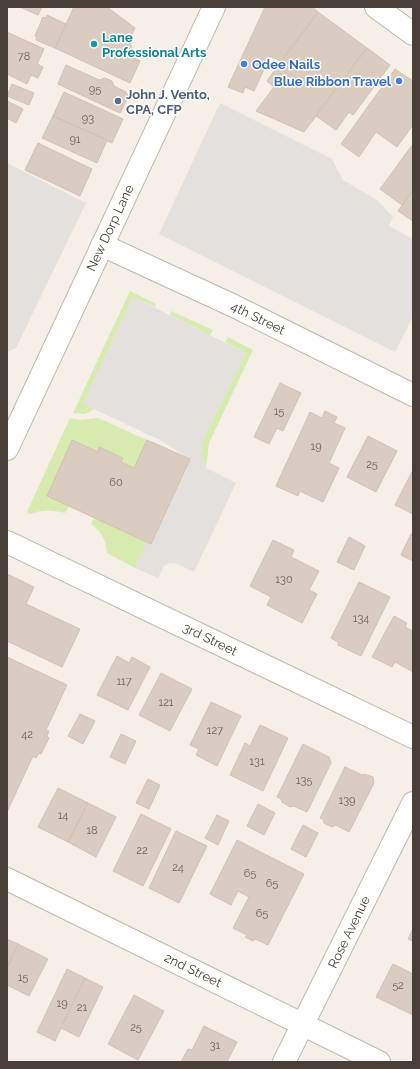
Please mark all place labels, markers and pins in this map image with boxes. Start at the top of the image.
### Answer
place label: Lane Professional Arts [102,30,207,60]
marker: Lane Professional Arts [89,39,99,49]
place label: Odee Nails [252,57,321,72]
marker: Odee Nails [239,59,249,69]
place label: Blue Ribbon Travel [274,74,392,89]
marker: Blue Ribbon Travel [394,76,404,86]
place label: John J. Vento, CPA, CFP [126,87,210,117]
marker: John J. Vento, CPA, CFP [113,96,123,106]

